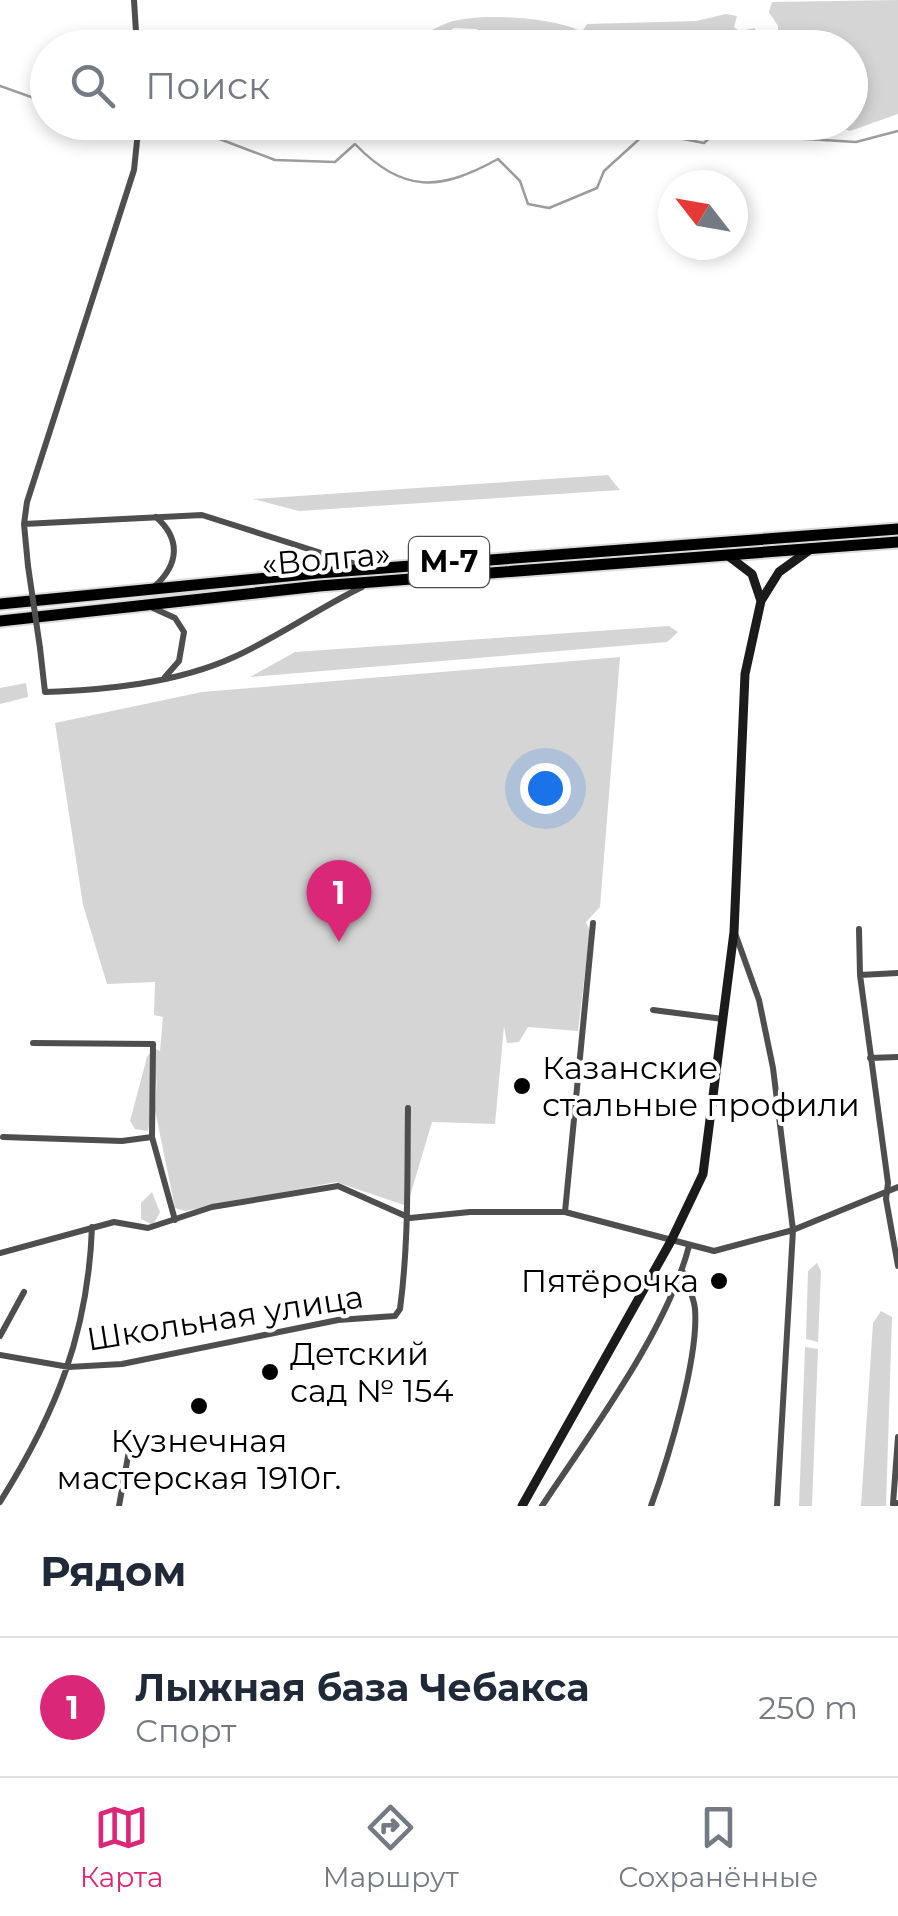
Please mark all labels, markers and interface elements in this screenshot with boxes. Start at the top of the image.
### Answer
search box [30,30,868,140]
icon: search [65,58,120,113]
text: Поиск [145,62,270,109]
north arrow [658,170,748,260]
street label: «Волга» [260,533,392,584]
road number: М-7 [409,537,489,587]
your location [520,763,571,814]
pin: 1 [306,860,372,942]
place label: Казанские стальные профили [542,1048,860,1124]
marker: Казанские стальные профили [511,1075,533,1097]
place label: Пятёрочка [521,1261,699,1300]
marker: Пятёрочка [708,1270,730,1292]
street label: Школьная улица [84,1276,366,1359]
place label: Детский сад № 154 [290,1334,454,1410]
marker: Детский сад № 154 [259,1361,281,1383]
marker: Кузнечная мастерская 1910г. [188,1395,210,1417]
place label: Кузнечная мастерская 1910г. [57,1421,341,1497]
text: Рядом [40,1545,187,1597]
text: Лыжная база Чебакса [135,1664,589,1711]
text: 1 [66,1688,79,1727]
text: 250 m [758,1688,858,1727]
text: Спорт [135,1711,236,1750]
tab: Карта [80,1800,163,1894]
tab: Маршрут [323,1800,459,1894]
tab: Сохранённые [618,1800,818,1894]

